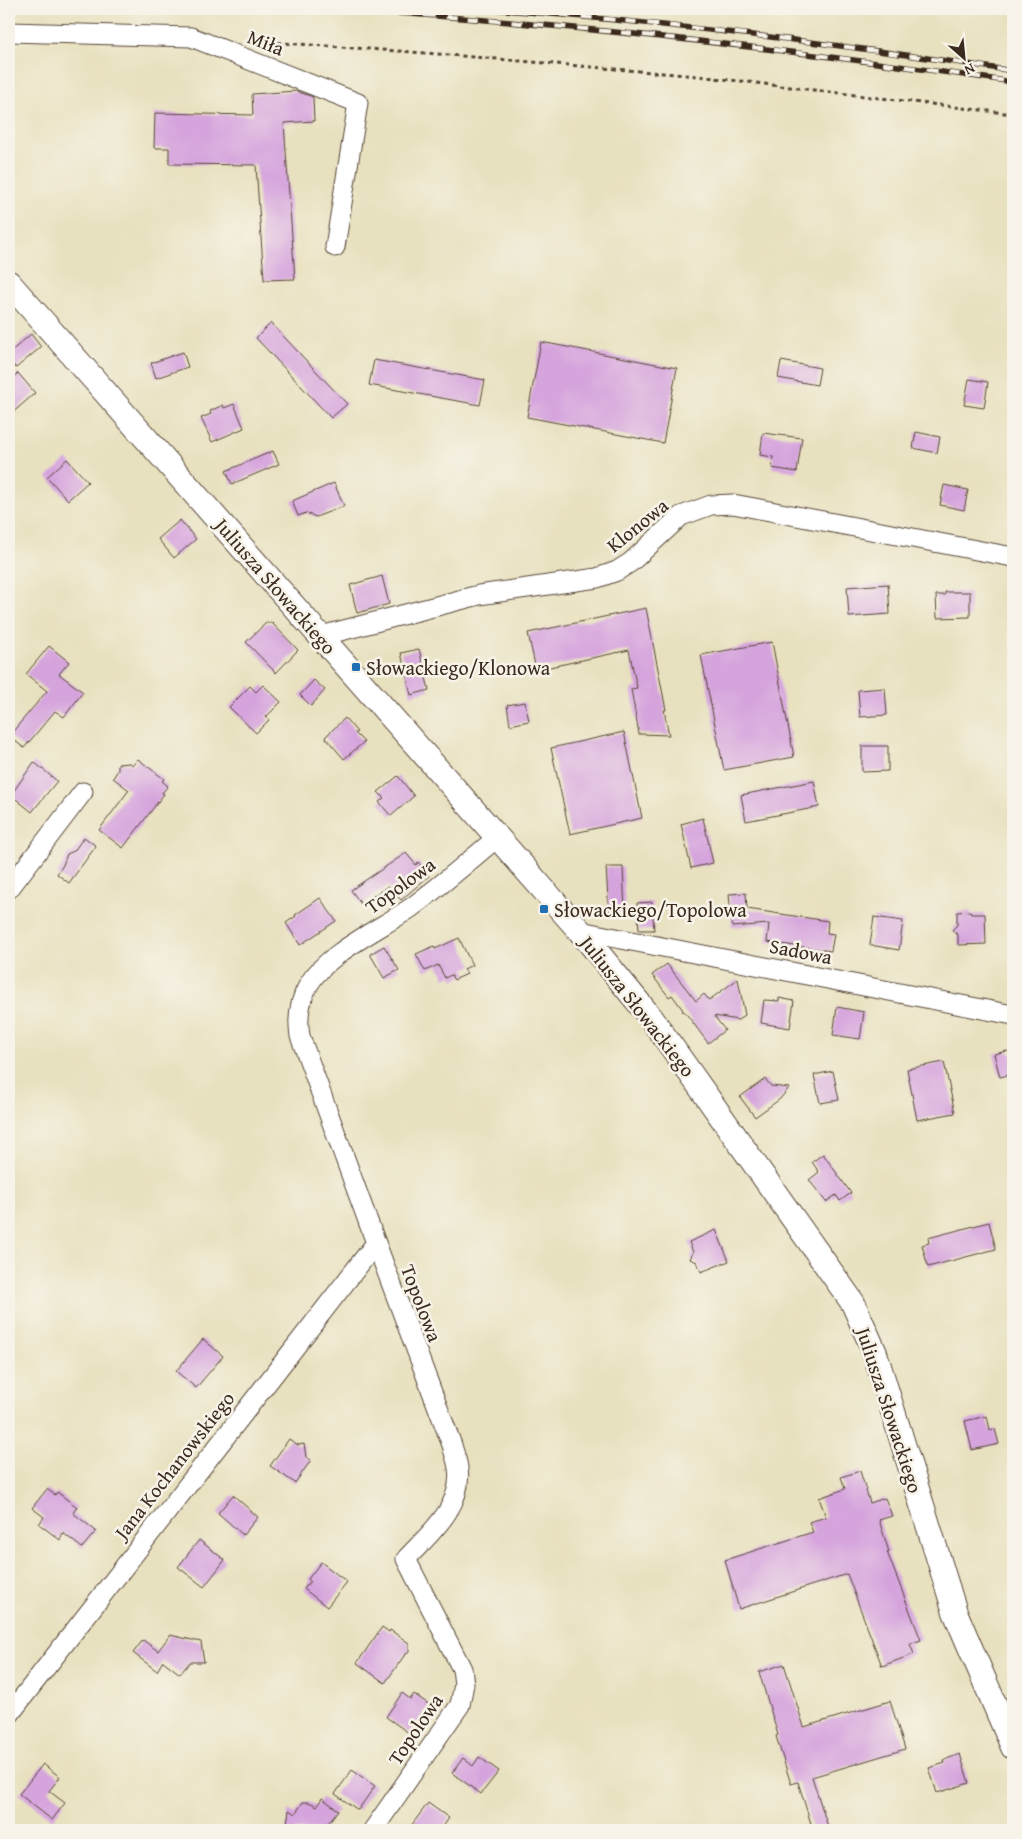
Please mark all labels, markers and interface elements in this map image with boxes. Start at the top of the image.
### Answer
street label: Miła [243,22,289,63]
north arrow [940,32,990,82]
text: N [961,59,979,81]
street label: Klonowa [600,491,675,559]
street label: Juliusza Słowackiego [207,509,344,661]
place label: Słowackiego/Klonowa [366,653,551,682]
marker: Słowackiego/Klonowa [350,661,362,673]
street label: Topolowa [359,849,442,920]
place label: Słowackiego/Topolowa [554,895,747,924]
marker: Słowackiego/Topolowa [538,903,550,915]
street label: Juliusza Słowackiego [572,927,703,1083]
street label: Sadowa [767,931,835,971]
street label: Topolowa [394,1260,450,1346]
street label: Juliusza Słowackiego [849,1321,930,1497]
street label: Jana Kochanowskiego [105,1385,241,1547]
street label: Topolowa [380,1687,450,1770]

